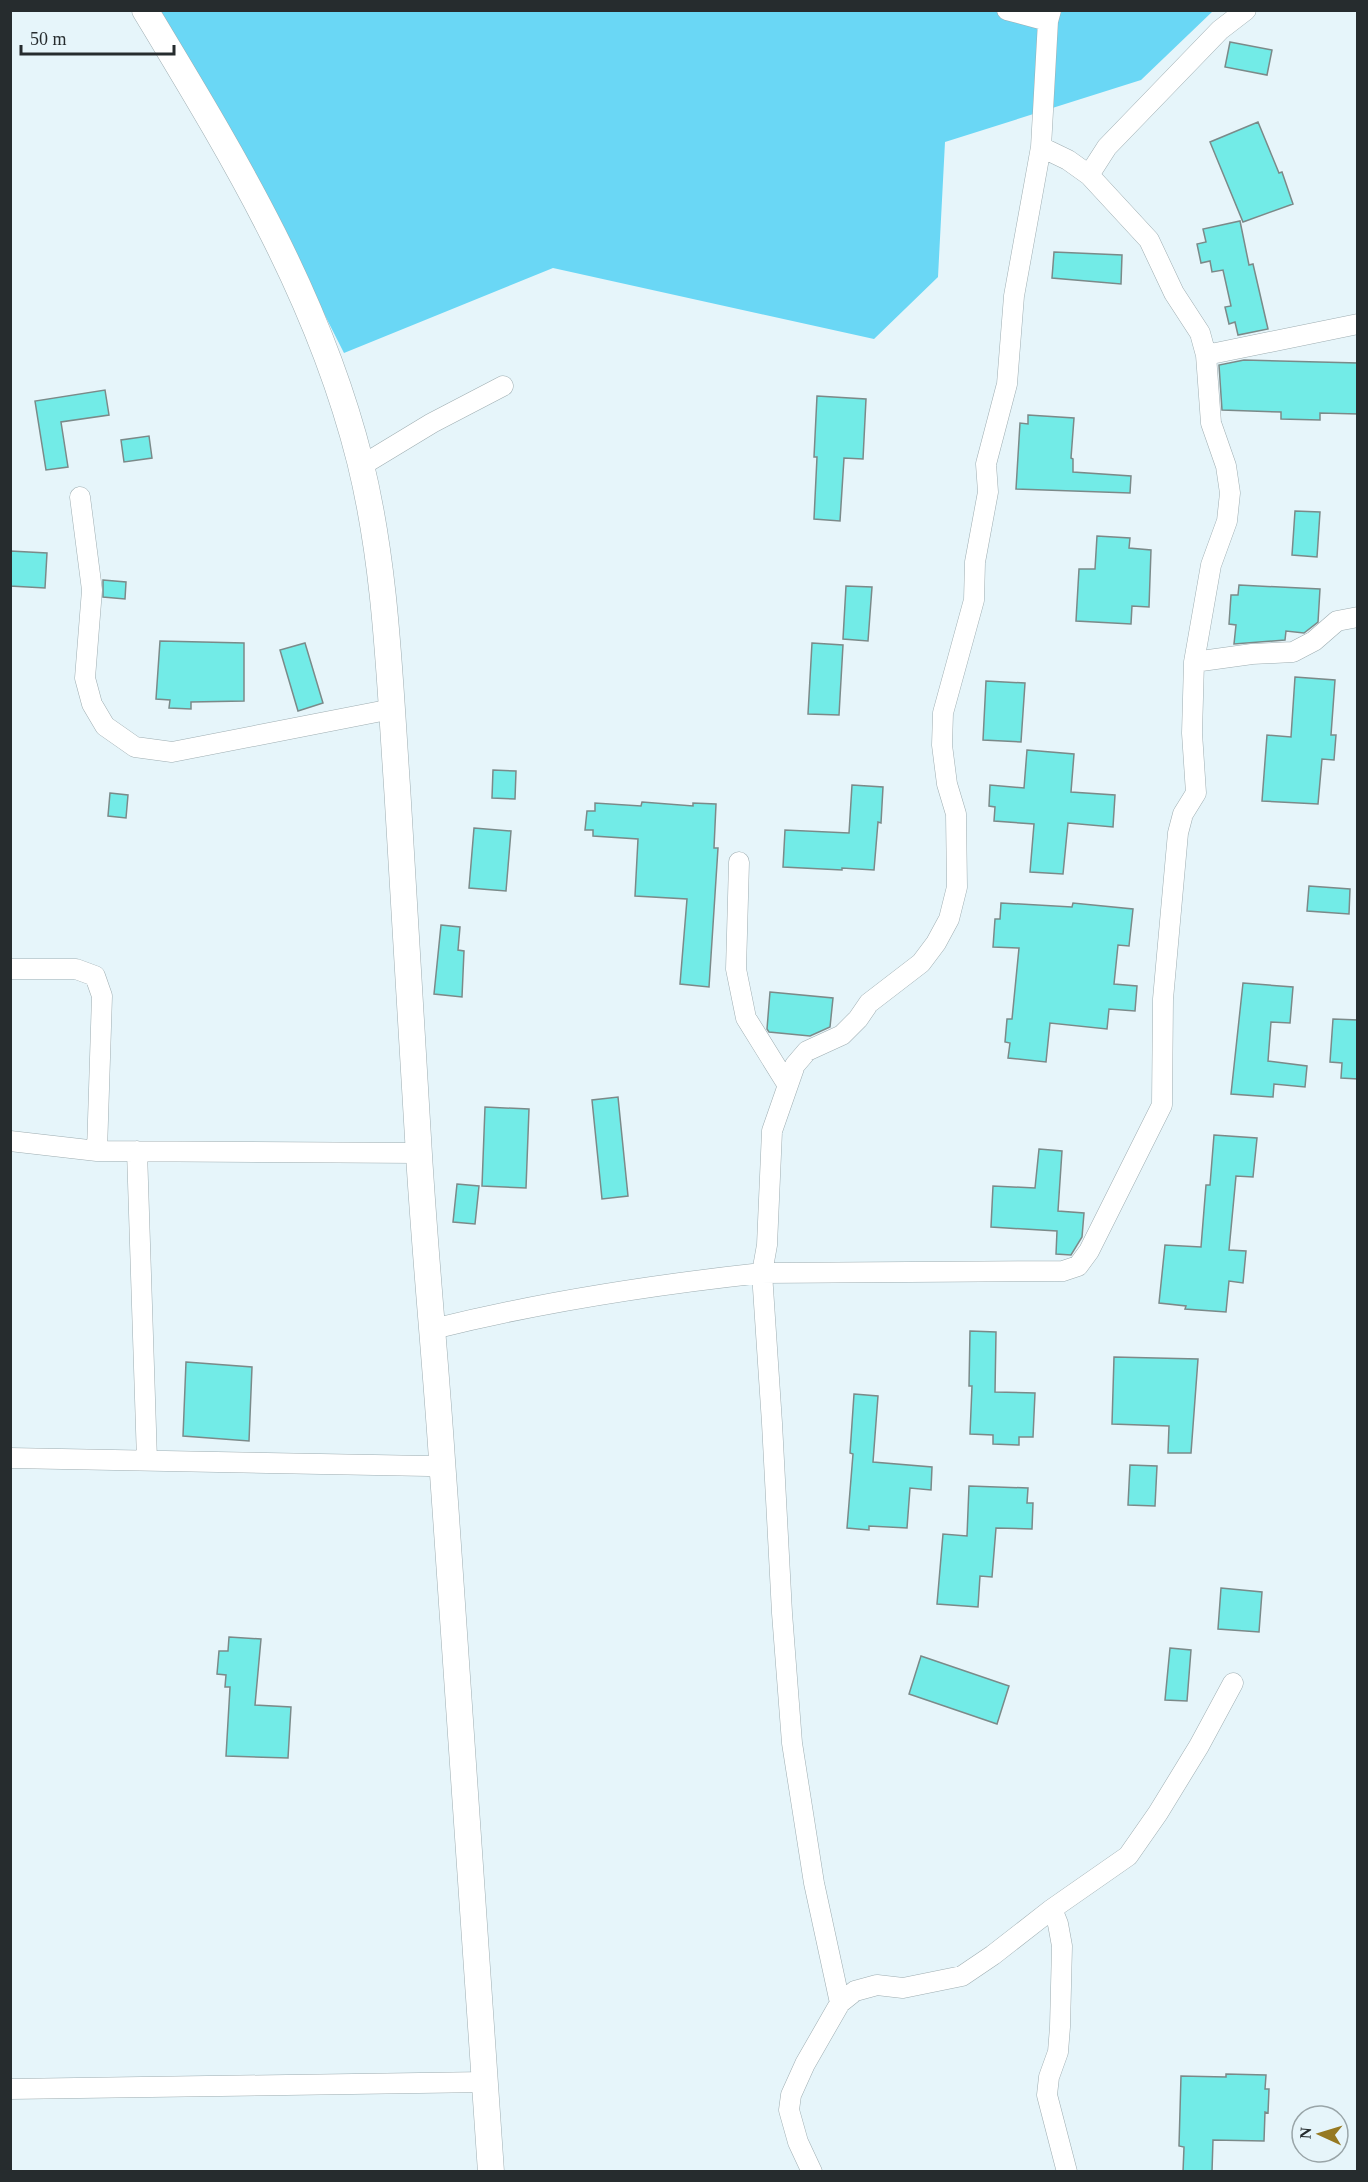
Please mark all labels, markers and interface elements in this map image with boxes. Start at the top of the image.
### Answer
scale bar [21,18,174,56]
text: 50 m [30,29,67,49]
north arrow [1290,2104,1350,2164]
text: N [1297,2126,1314,2139]

